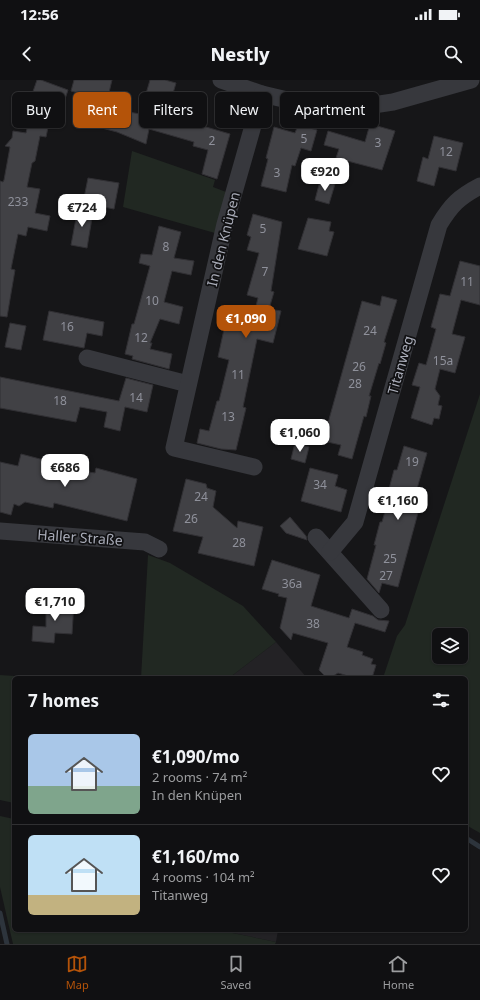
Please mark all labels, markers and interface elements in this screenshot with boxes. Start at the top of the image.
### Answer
text: 12:56 [20,4,59,24]
text: Nestly [210,42,270,66]
icon: back [16,43,38,65]
icon: search [442,43,464,65]
chip: Buy [12,92,65,128]
chip: Rent [73,92,131,128]
chip: Filters [139,92,207,128]
chip: New [215,92,272,128]
chip: Apartment [280,92,379,128]
house number: 5 [301,130,308,147]
house number: 2 [209,132,216,149]
house number: 3 [375,134,382,151]
house number: 12 [439,143,453,160]
pin: €920 [301,158,349,192]
text: €920 [310,162,340,180]
house number: 3 [274,164,281,181]
street label: In den Knüpen [202,190,244,288]
house number: 233 [8,193,28,210]
pin: €724 [58,194,106,228]
text: €724 [67,198,97,216]
house number: 5 [260,220,267,237]
house number: 8 [163,238,170,255]
house number: 7 [262,263,269,280]
house number: 11 [460,273,474,290]
house number: 10 [145,292,159,309]
pin: €1,090 [213,305,279,339]
text: €1,090 [226,309,266,327]
house number: 16 [60,318,74,335]
house number: 24 [363,322,377,339]
house number: 12 [134,329,148,346]
street label: Titanweg [383,333,417,397]
house number: 15a [433,352,453,369]
house number: 26 [352,358,366,375]
house number: 11 [231,366,245,383]
house number: 28 [348,375,362,392]
house number: 14 [129,389,143,406]
house number: 18 [53,392,67,409]
house number: 13 [221,408,235,425]
pin: €1,060 [267,419,333,453]
text: €1,060 [280,423,320,441]
house number: 19 [405,453,419,470]
pin: €686 [41,454,89,488]
text: €686 [50,458,80,476]
house number: 34 [313,476,327,493]
pin: €1,160 [365,487,431,521]
house number: 24 [194,488,208,505]
text: €1,160 [378,491,418,509]
house number: 26 [184,510,198,527]
street label: Haller Straße [37,525,123,549]
house number: 28 [232,534,246,551]
house number: 25 [383,550,397,567]
house number: 27 [379,567,393,584]
house number: 36a [282,575,302,592]
pin: €1,710 [22,588,88,622]
text: €1,710 [35,592,75,610]
house number: 38 [306,615,320,632]
map controls [432,628,468,664]
button: layers [432,628,468,664]
text: 7 homes [28,689,99,712]
icon: filters [430,689,452,711]
text: €1,090/mo [152,745,240,768]
icon: home [60,750,108,798]
icon: heart [430,763,452,785]
text: 2 rooms · 74 m² [152,768,247,786]
text: In den Knüpen [152,786,242,804]
text: €1,160/mo [152,845,240,868]
icon: home [60,851,108,899]
icon: heart [430,864,452,886]
text: 4 rooms · 104 m² [152,868,255,886]
text: Titanweg [152,886,208,904]
tab: Map [66,953,89,992]
tab: Saved [220,953,251,992]
tab: Home [383,953,414,992]

